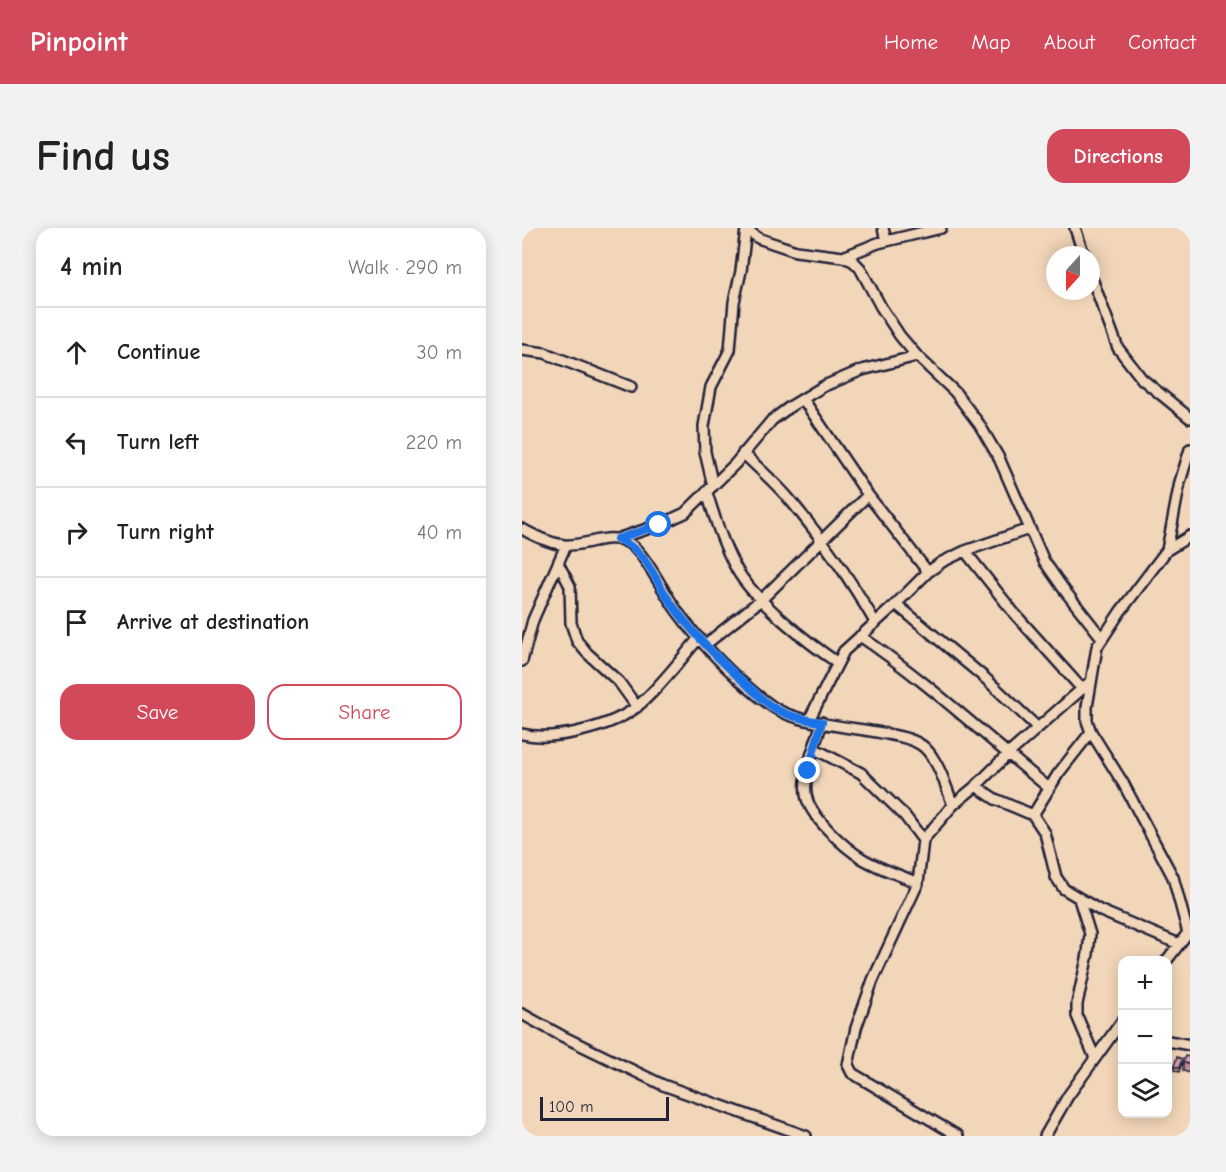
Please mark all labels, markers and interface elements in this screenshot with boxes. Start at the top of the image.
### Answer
text: Pinpoint [30,26,128,58]
text: Home [884,30,938,54]
text: Map [971,30,1011,54]
text: About [1044,30,1095,54]
text: Contact [1128,30,1196,54]
button: Directions [1047,129,1190,183]
text: Find us [36,132,170,181]
north arrow [1046,246,1100,300]
text: 4 min [60,252,123,282]
text: Walk · 290 m [348,256,462,279]
icon: ahead [60,336,93,369]
text: Continue [117,339,200,365]
text: 30 m [416,341,462,364]
icon: left [60,426,93,459]
text: Turn left [117,429,199,455]
text: 220 m [406,431,462,454]
route start [645,511,671,537]
icon: right [60,516,93,549]
text: Turn right [117,519,214,545]
text: 40 m [417,521,462,544]
icon: arrive [60,606,93,639]
text: Arrive at destination [117,609,309,635]
button: Save [60,684,255,740]
button: Share [267,684,462,740]
route end [794,757,820,783]
map controls [1118,956,1172,1118]
button: + [1118,956,1172,1010]
button: − [1118,1010,1172,1064]
button: layers [1118,1064,1172,1118]
scale bar [540,1094,669,1122]
text: 100 m [549,1098,593,1116]

